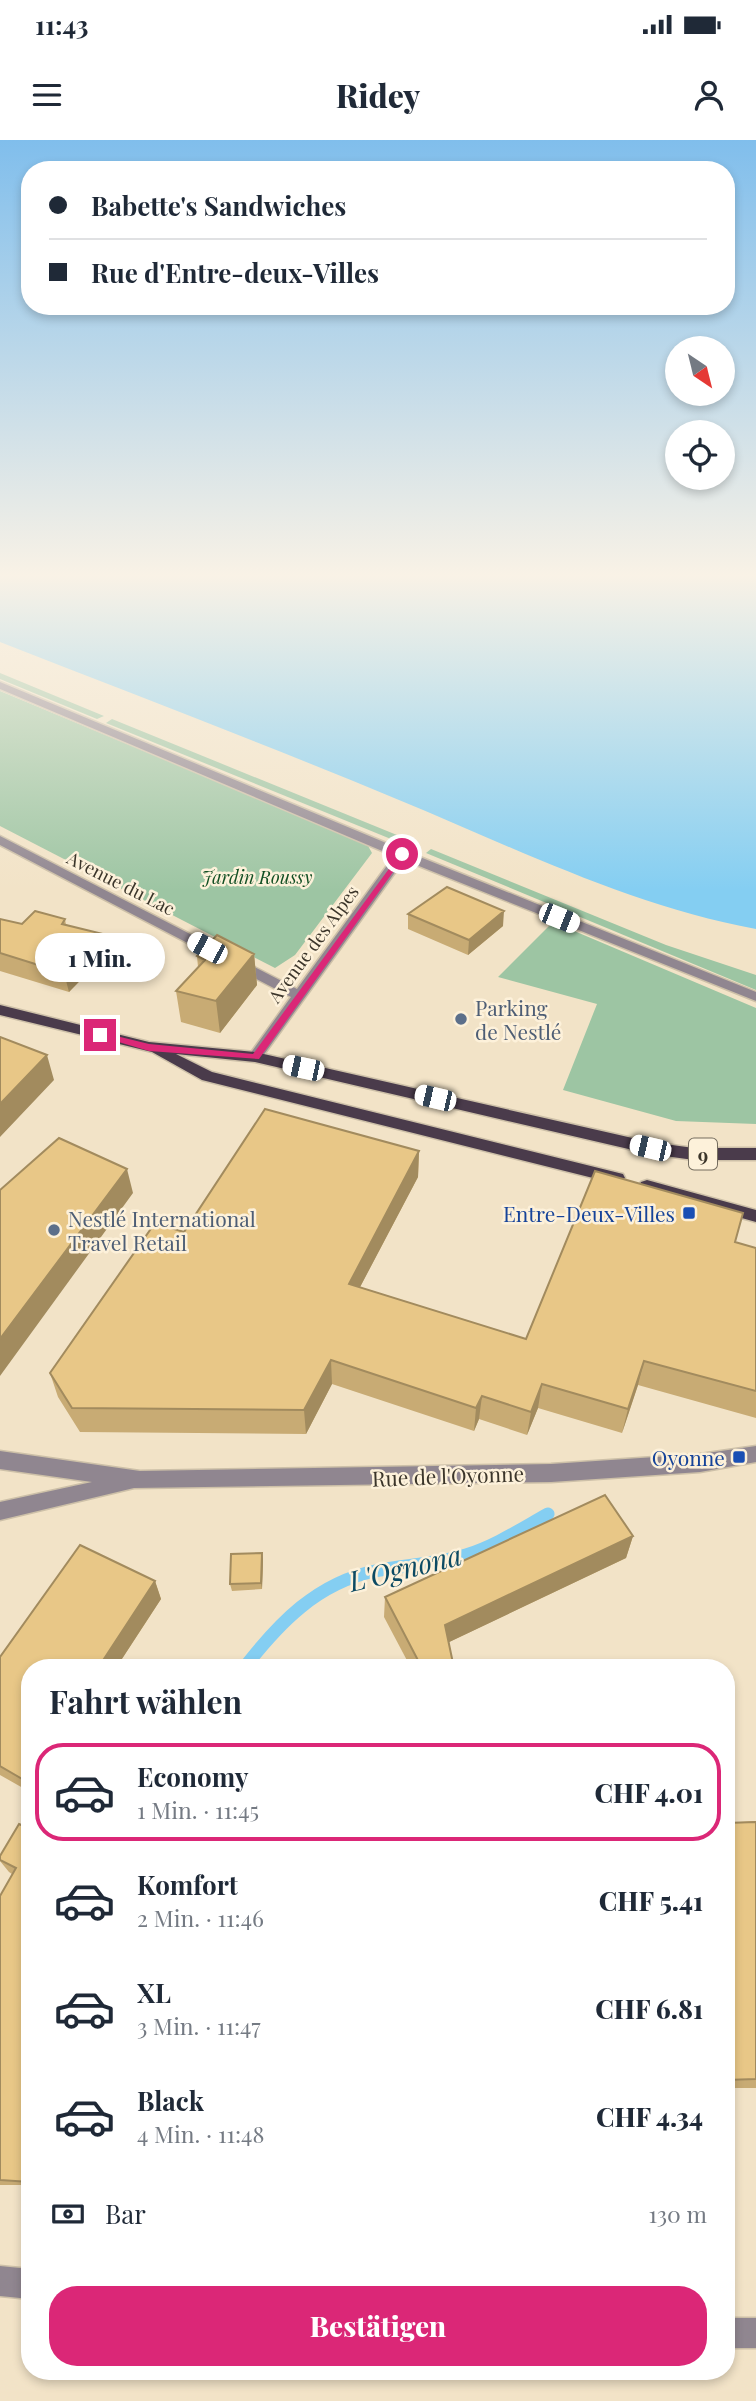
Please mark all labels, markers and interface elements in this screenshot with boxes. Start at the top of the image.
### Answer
text: 11:43 [35,7,88,42]
text: Ridey [336,73,420,116]
icon: menu [28,76,66,114]
icon: person [690,76,728,114]
text: Babette's Sandwiches [91,188,346,223]
text: Rue d'Entre-deux-Villes [91,255,379,290]
north arrow [665,336,735,406]
map controls [665,336,735,490]
button: locate [665,420,735,490]
route start [386,838,418,870]
street label: Avenue du Lac [62,845,179,920]
park label: Jardin Roussy [202,865,313,889]
street label: Avenue des Alpes [262,881,364,1008]
car [536,900,583,936]
car [184,929,231,967]
callout: 1 Min. [35,934,165,982]
text: 1 Min. [68,942,132,973]
place label: Parking de Nestlé [475,993,561,1045]
marker: Parking de Nestlé [453,1011,469,1027]
route end [84,1019,116,1051]
car [281,1053,326,1083]
car [413,1083,458,1113]
car [628,1133,673,1163]
road number: 9 [689,1138,717,1170]
place label: Entre-Deux-Villes [503,1199,675,1227]
place label: Nestlé International Travel Retail [68,1204,256,1256]
marker: Entre-Deux-Villes [681,1205,697,1221]
marker: Nestlé International Travel Retail [46,1222,62,1238]
place label: Oyonne [652,1443,725,1471]
marker: Oyonne [731,1449,747,1465]
street label: Rue de l'Oyonne [371,1458,525,1492]
water label: L'Ognona [344,1535,465,1599]
text: Fahrt wählen [49,1679,242,1722]
text: Economy [137,1759,248,1794]
icon: car [53,1761,116,1824]
text: CHF 4.01 [595,1775,703,1810]
text: 1 Min. · 11:45 [137,1794,259,1825]
text: Komfort [137,1867,238,1902]
icon: car [53,1869,116,1932]
text: CHF 5.41 [599,1883,703,1918]
text: 2 Min. · 11:46 [137,1902,264,1933]
text: XL [137,1975,171,2010]
icon: car [53,1977,116,2040]
text: CHF 6.81 [595,1991,703,2026]
text: 3 Min. · 11:47 [137,2010,260,2041]
text: Black [137,2083,204,2118]
icon: car [53,2085,116,2148]
text: CHF 4.34 [596,2099,703,2134]
text: 4 Min. · 11:48 [137,2118,264,2149]
icon: cash [49,2195,87,2233]
text: Bar [105,2196,146,2231]
text: 130 m [649,2198,707,2229]
button: Bestätigen [49,2286,707,2366]

